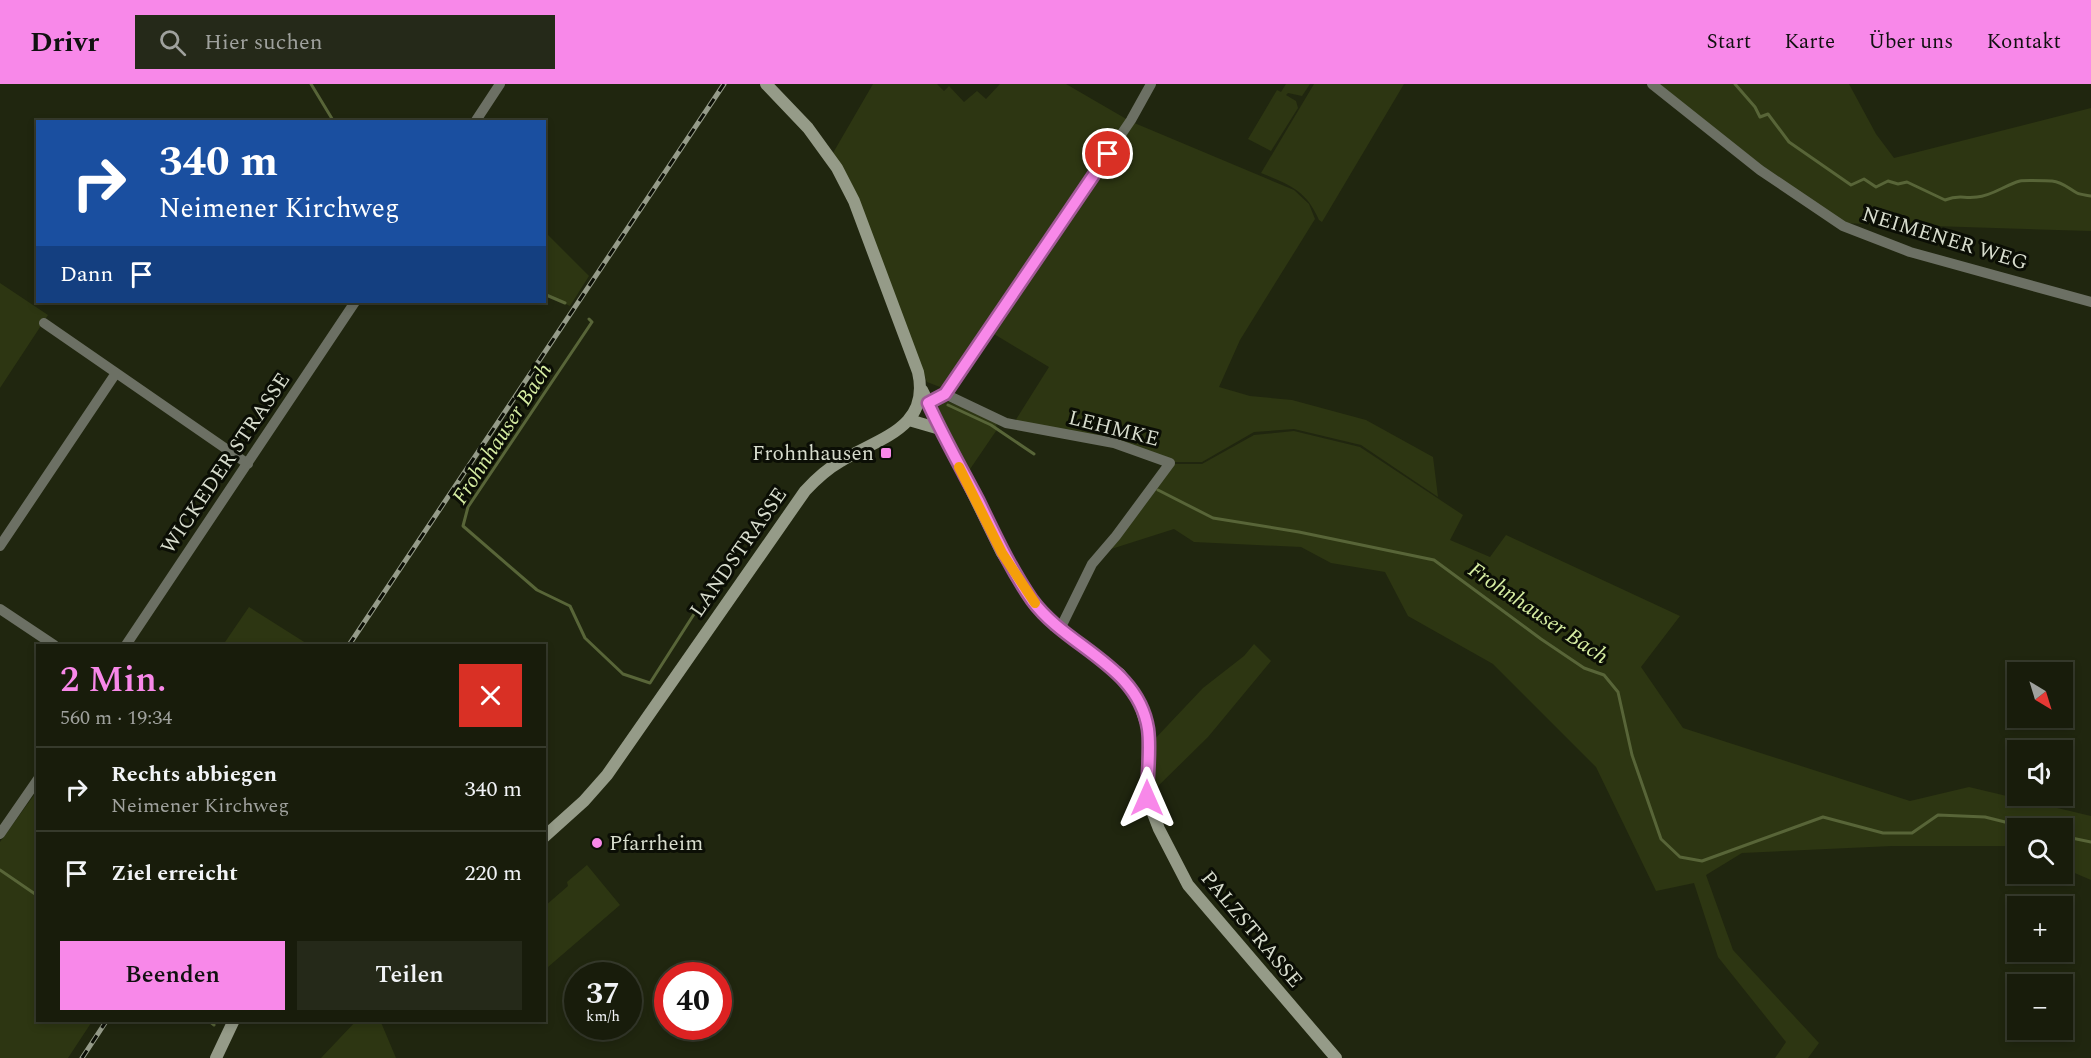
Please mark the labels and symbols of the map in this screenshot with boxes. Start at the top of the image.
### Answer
pin [1082,128,1133,179]
street label: NEIMENER WEG [1858,198,2032,279]
water label: Frohnhauser Bach [444,356,561,511]
street label: WICKEDER STRASSE [153,366,299,561]
street label: LEHMKE [1065,402,1163,456]
place label: Frohnhausen [752,438,874,470]
marker: Frohnhausen [879,446,893,460]
street label: LANDSTRASSE [682,481,796,624]
water label: Frohnhauser Bach [1461,554,1615,673]
north arrow [2007,662,2073,728]
position arrow [1115,766,1179,830]
place label: Pfarrheim [609,828,703,860]
marker: Pfarrheim [590,836,604,850]
street label: PALZSTRASSE [1192,864,1310,995]
speed limit sign: 40 [654,962,732,1040]

